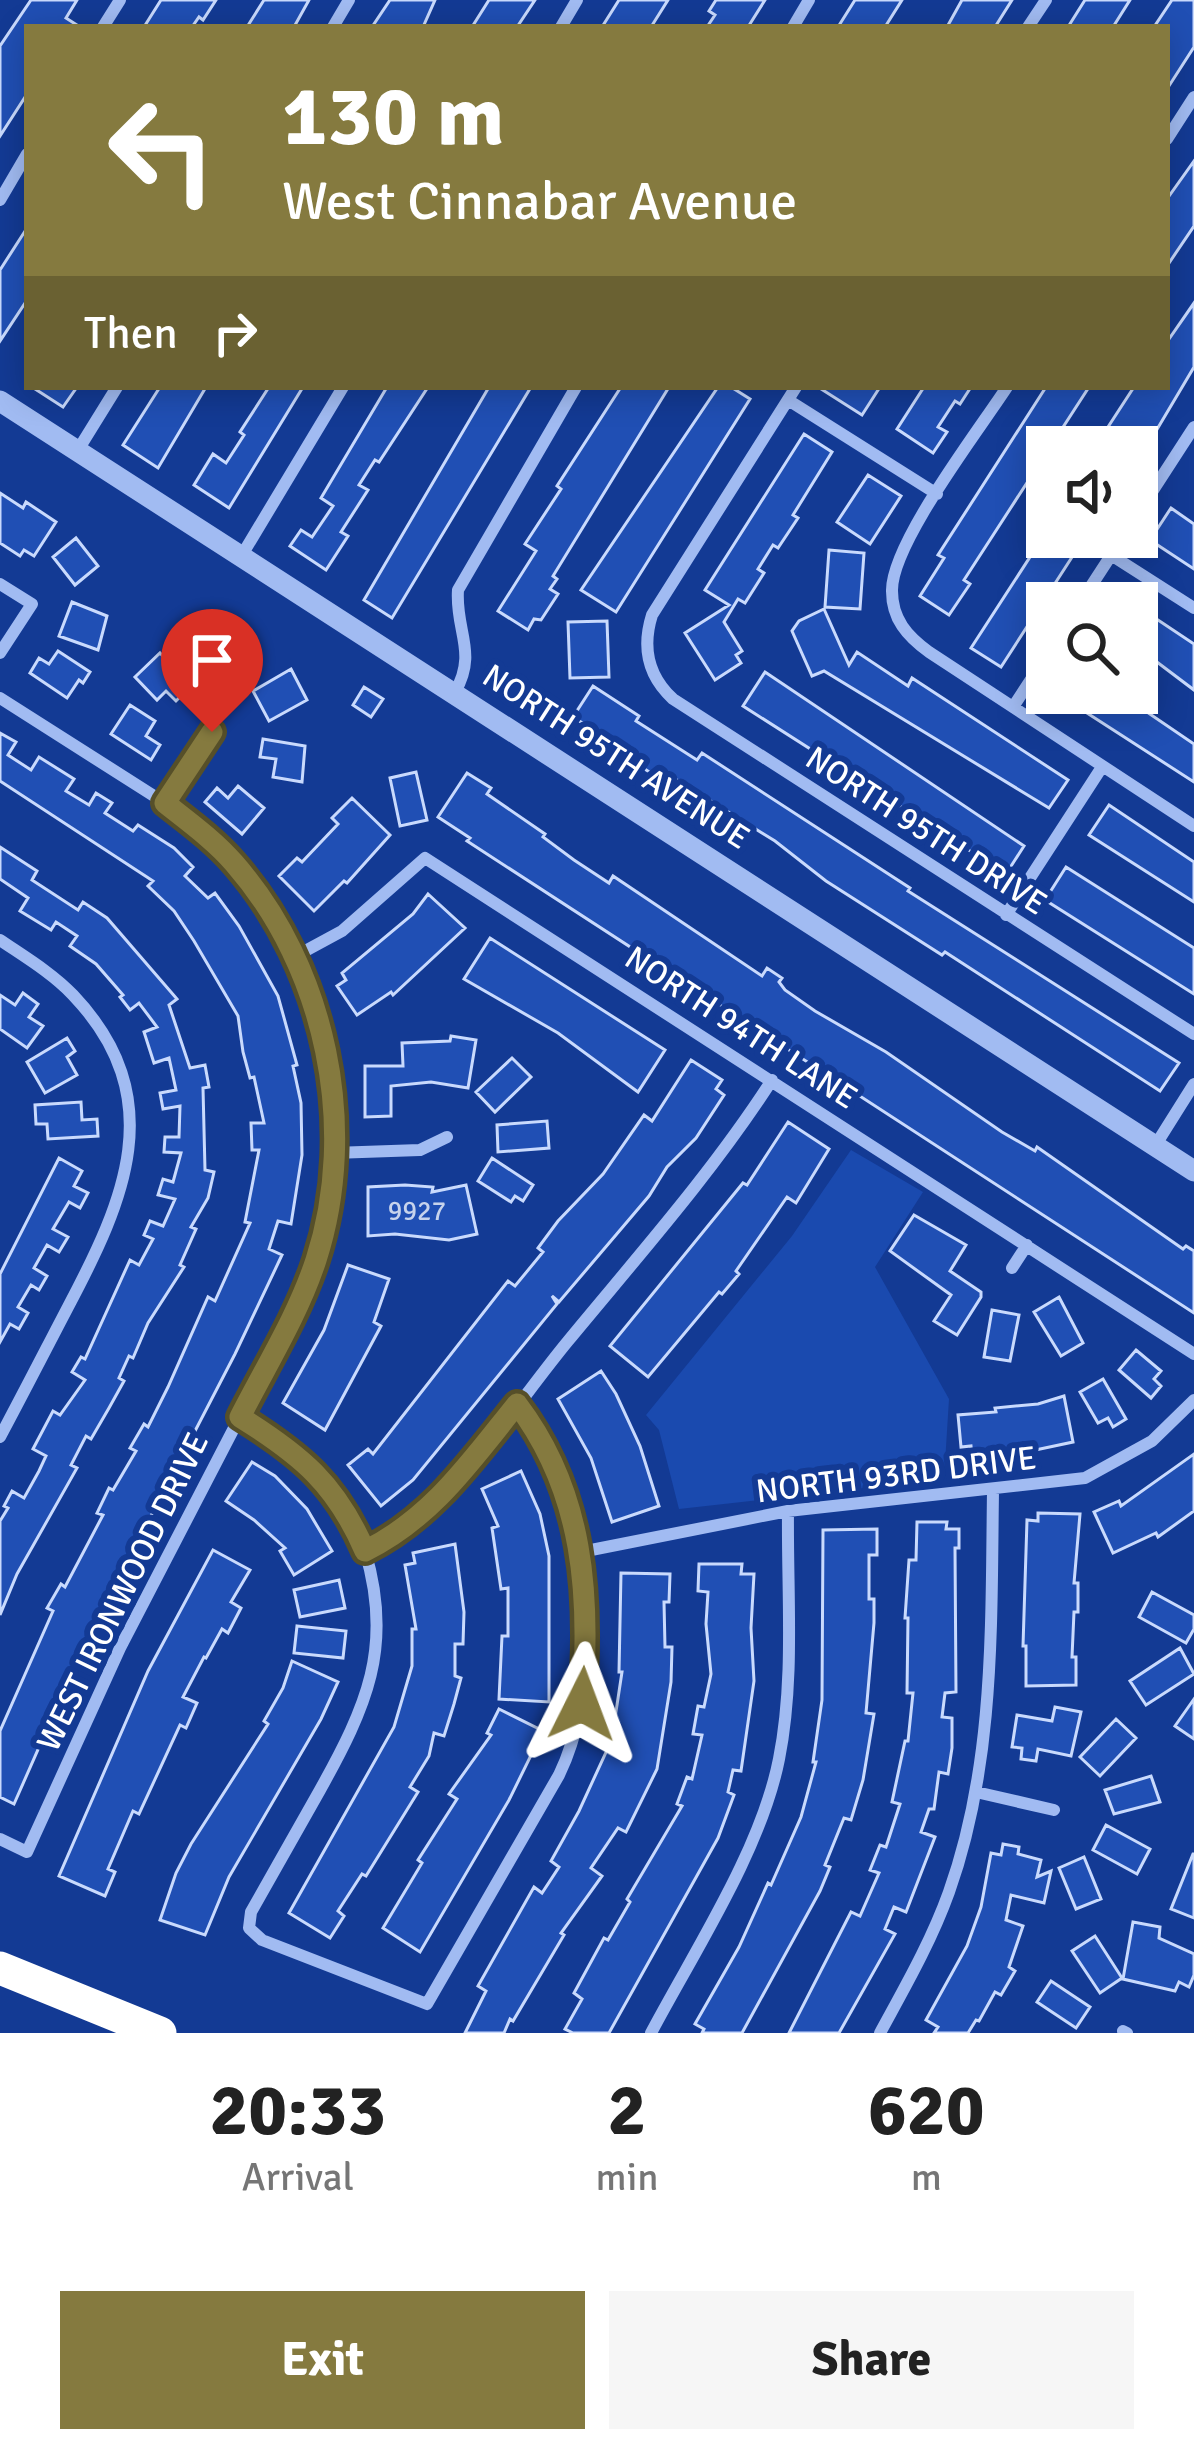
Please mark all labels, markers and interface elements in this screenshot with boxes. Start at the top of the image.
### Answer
text: 130 m [282,65,504,169]
icon: left [84,72,240,228]
text: West Cinnabar Avenue [282,168,797,235]
icon: right [202,300,268,366]
text: Then [84,306,178,361]
map controls [1026,426,1158,714]
button: sound [1026,426,1158,558]
button: search [1026,582,1158,714]
pin [161,609,263,732]
icon: arrive [179,627,245,693]
street label: NORTH 95TH AVENUE [475,655,757,859]
street label: NORTH 95TH DRIVE [798,738,1054,924]
street label: NORTH 94TH LANE [617,938,865,1118]
house number: 9927 [388,1195,446,1228]
street label: WEST IRONWOOD DRIVE [28,1426,218,1758]
street label: NORTH 93RD DRIVE [754,1437,1038,1513]
position arrow [519,1641,645,1767]
text: 20:33 [209,2066,386,2155]
text: 2 [608,2066,646,2155]
text: 620 [868,2066,985,2155]
text: Arrival [242,2153,354,2201]
text: min [596,2153,659,2201]
text: m [911,2153,942,2201]
button: Exit [60,2291,585,2429]
button: Share [609,2291,1134,2429]

